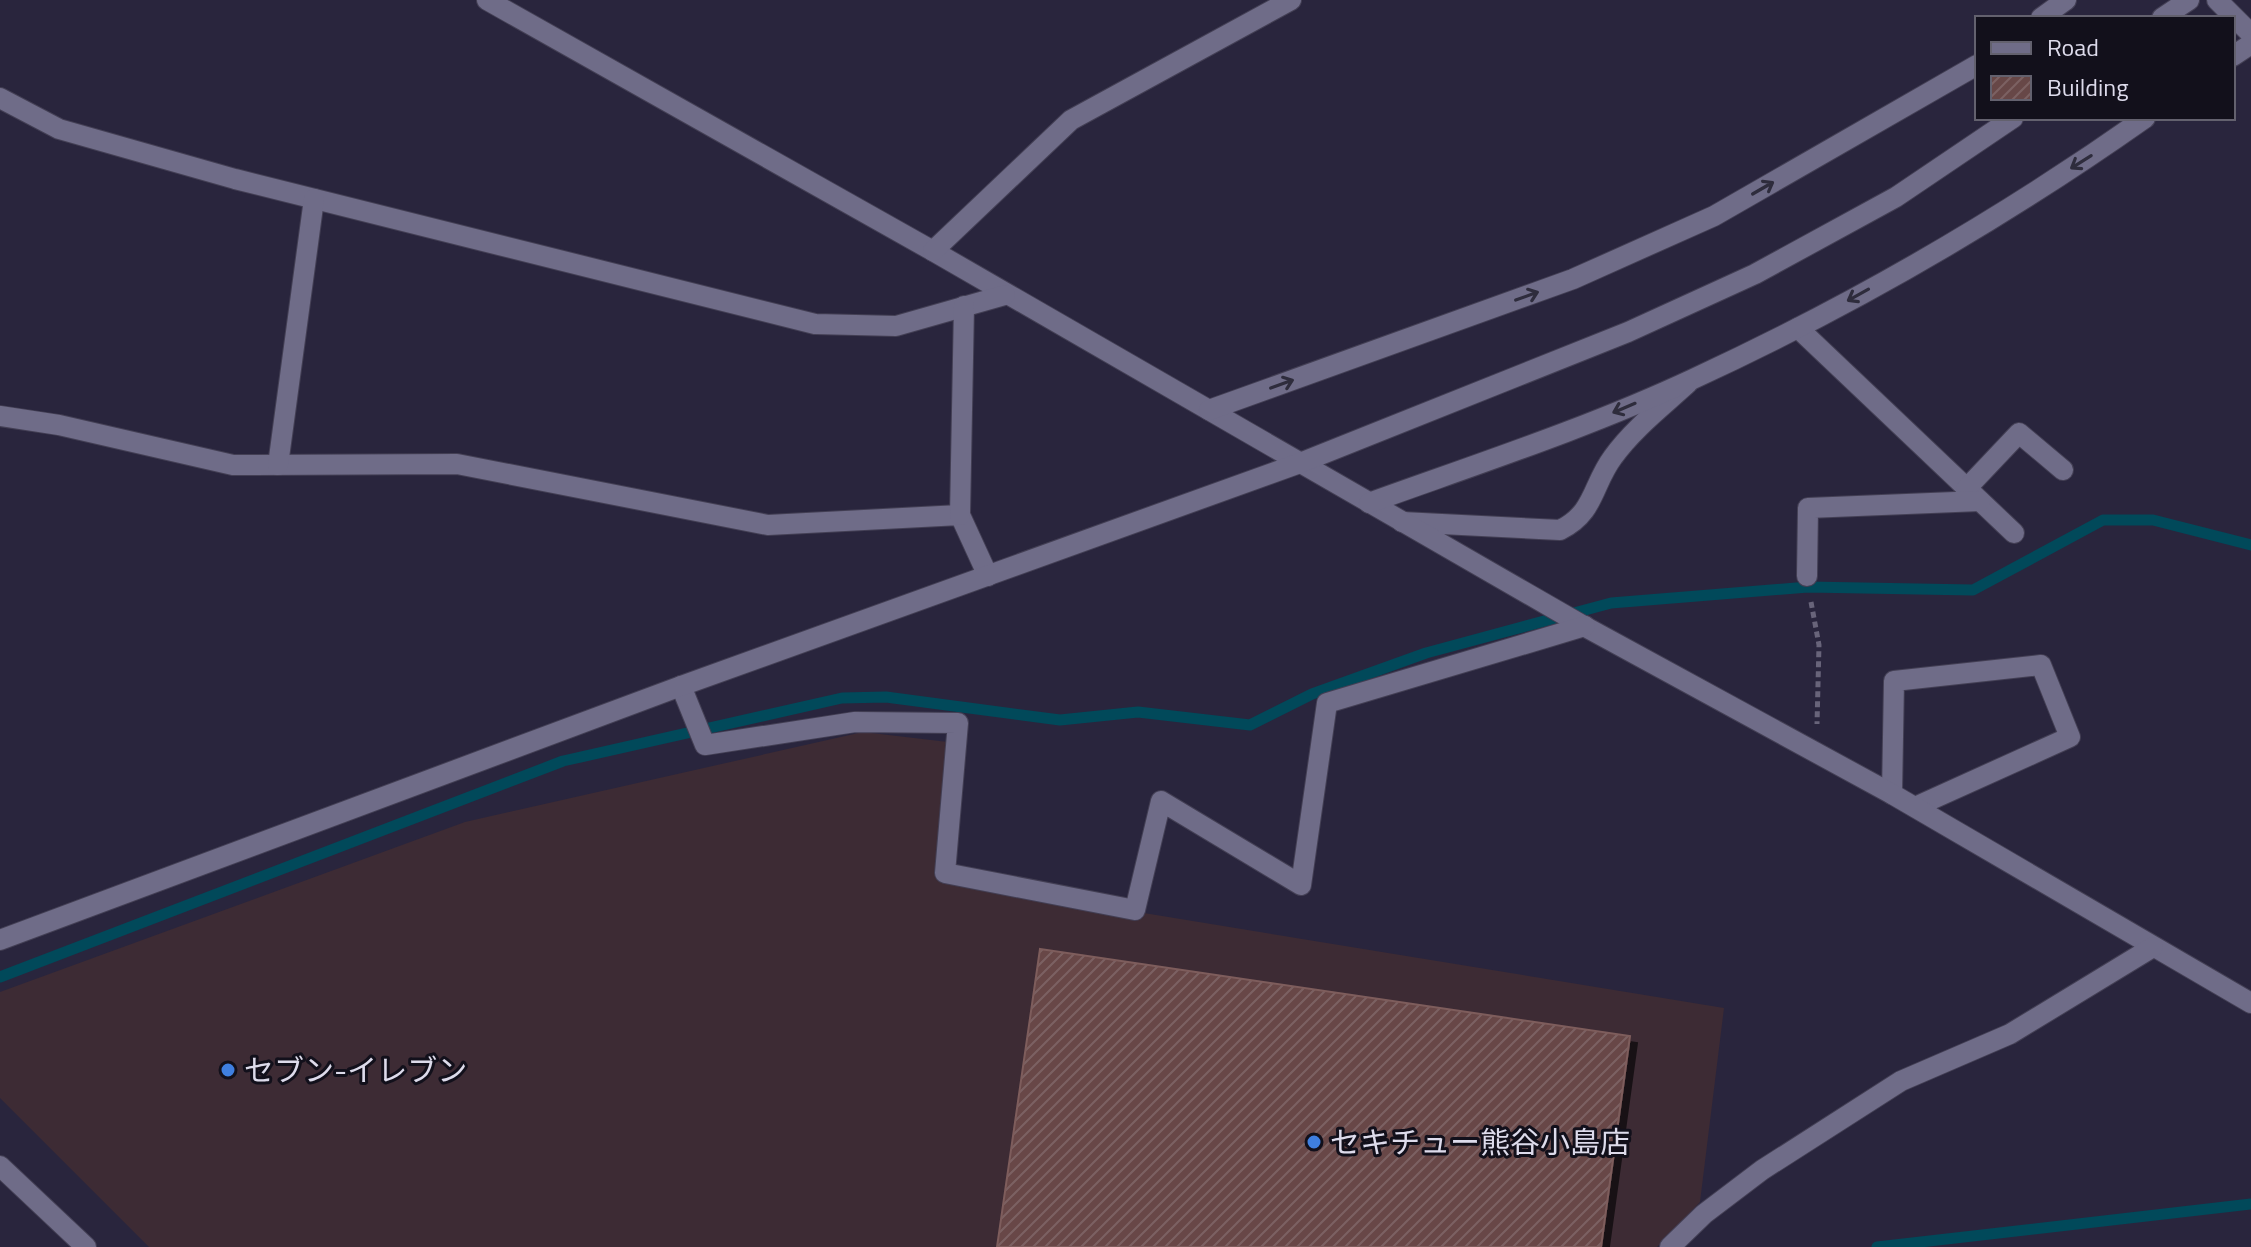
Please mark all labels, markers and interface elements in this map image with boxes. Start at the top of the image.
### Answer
legend [1975,16,2235,120]
text: Road [2047,29,2099,65]
text: Building [2047,69,2129,105]
one-way arrow [2070,155,2093,171]
one-way arrow [1751,180,1775,195]
one-way arrow [1514,287,1539,302]
one-way arrow [1846,288,1870,303]
one-way arrow [1270,375,1295,390]
one-way arrow [1612,402,1637,417]
place label: セブン-イレブン [244,1047,467,1093]
marker: セブン-イレブン [219,1061,237,1079]
place label: セキチュー熊谷小島店 [1330,1119,1630,1165]
marker: セキチュー熊谷小島店 [1305,1133,1323,1151]

